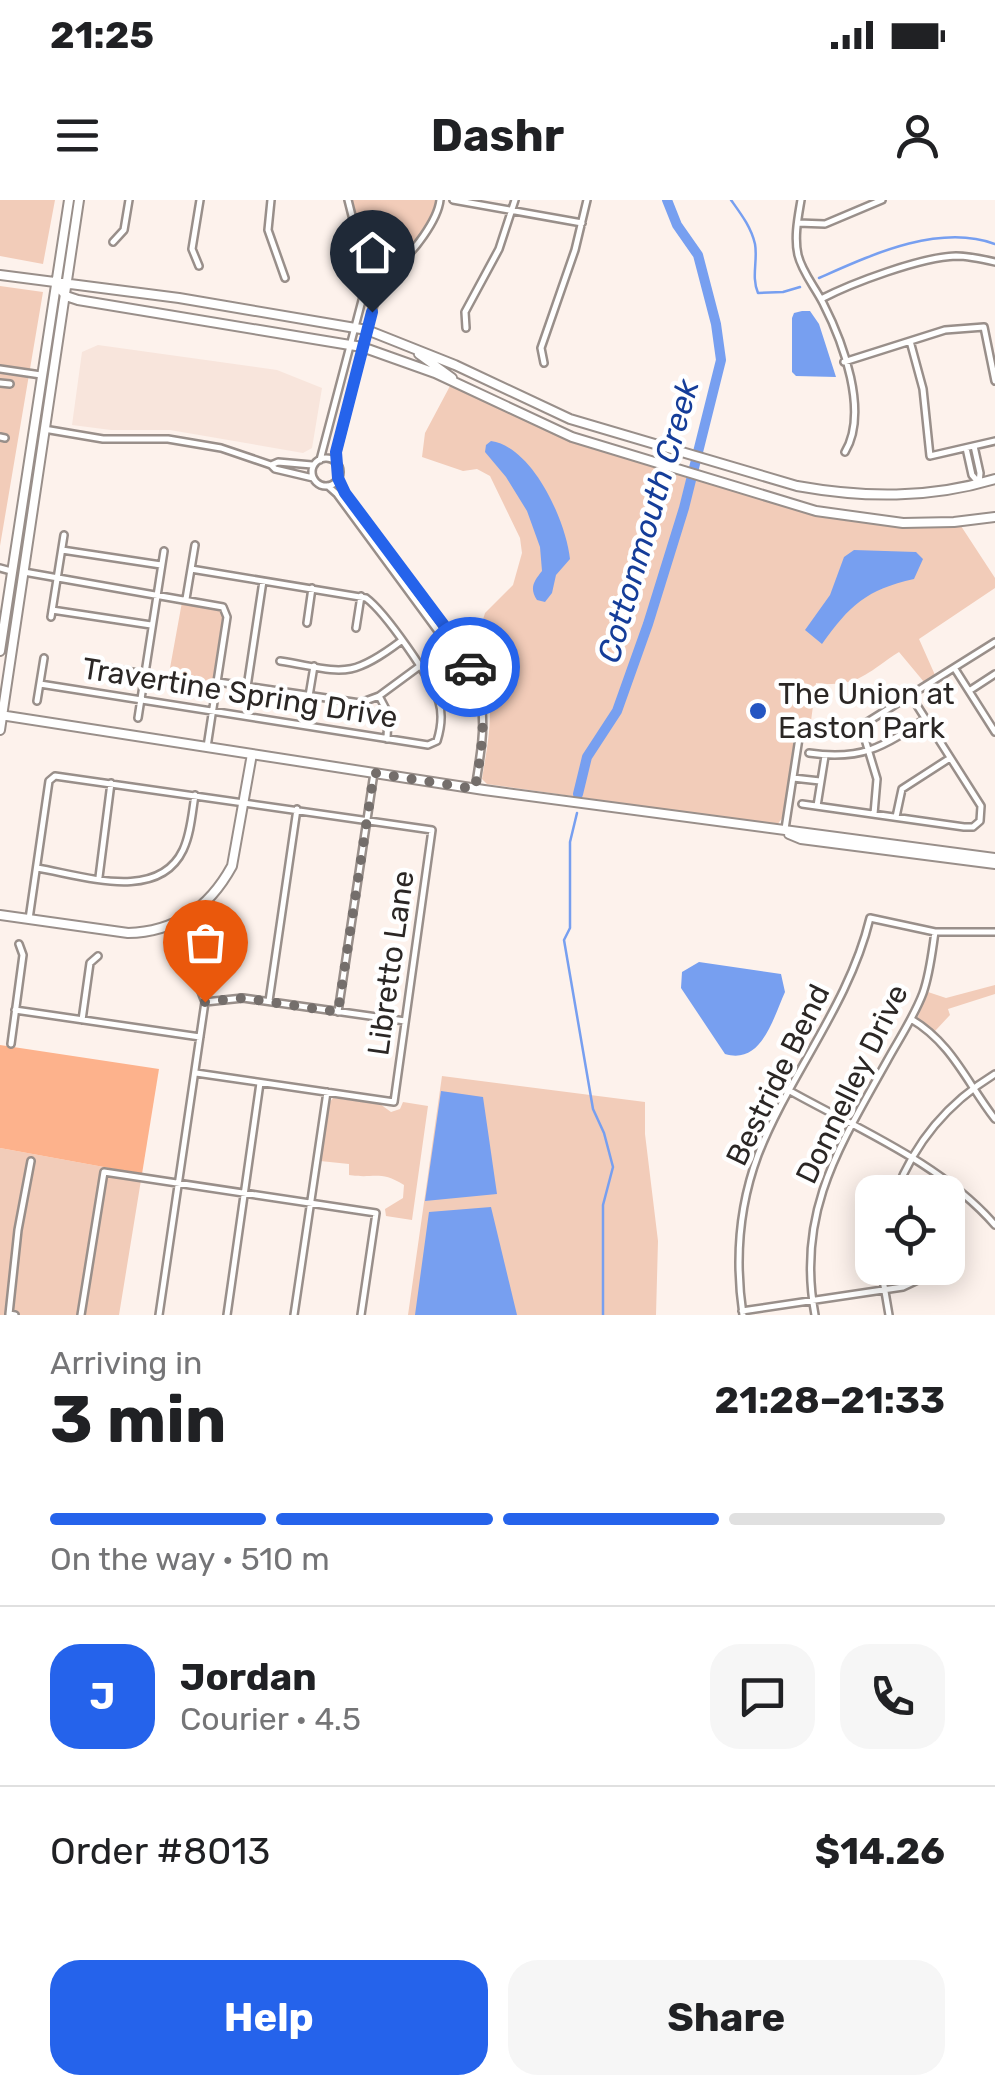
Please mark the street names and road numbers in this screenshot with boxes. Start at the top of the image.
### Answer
street label: Travertine Spring Drive [80,650,400,736]
street label: Libretto Lane [360,868,422,1058]
street label: Bestride Bend [719,978,837,1172]
street label: Donnelley Drive [788,979,916,1189]

